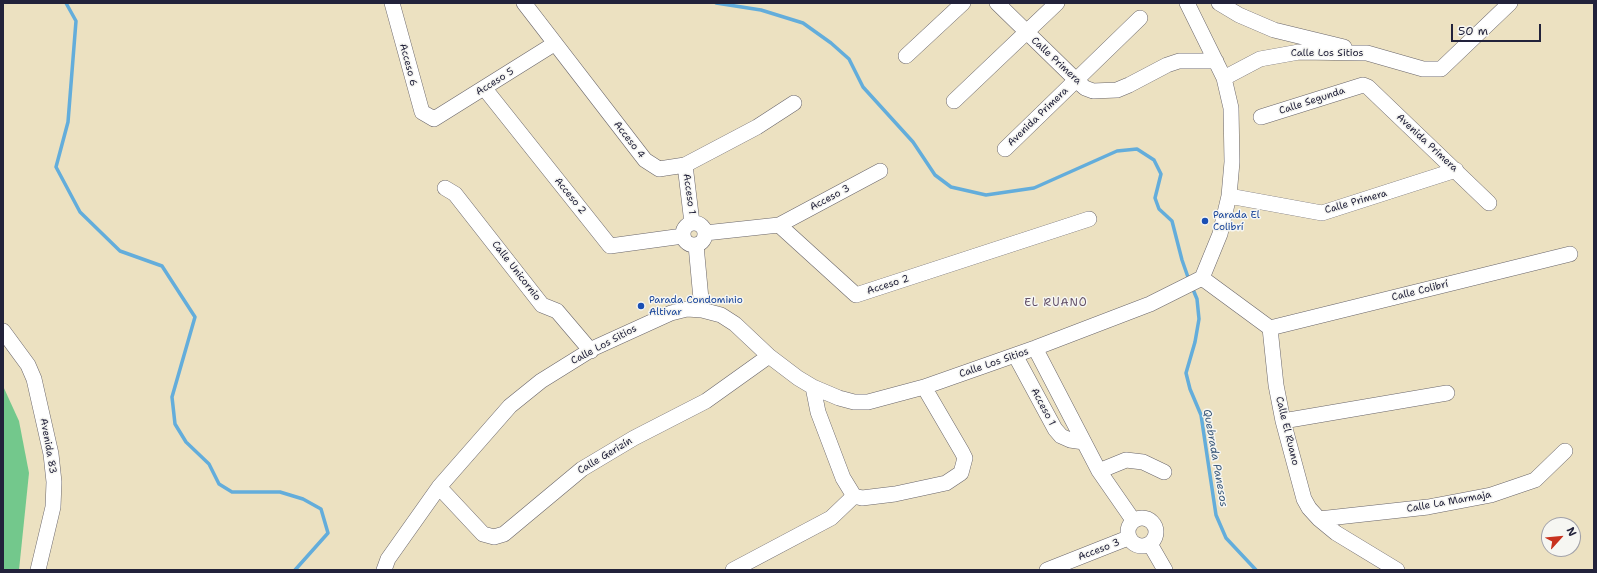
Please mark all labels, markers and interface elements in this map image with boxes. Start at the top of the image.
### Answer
scale bar [1453,16,1543,42]
text: 50 m [1458,23,1488,39]
street label: Calle Primera [1028,35,1084,87]
street label: Acceso 6 [397,42,419,88]
street label: Calle Los Sitios [1291,47,1363,59]
street label: Acceso 5 [474,66,516,98]
street label: Avenida Primera [1005,85,1071,149]
street label: Calle Segunda [1278,85,1346,117]
street label: Avenida Primera [1394,111,1460,175]
street label: Acceso 4 [611,119,647,161]
street label: Acceso 1 [680,173,698,215]
street label: Acceso 2 [552,175,588,217]
street label: Acceso 3 [808,182,852,214]
street label: Calle Primera [1323,187,1389,217]
place label: Parada El Colibrí [1213,209,1260,232]
marker: Parada El Colibrí [1200,216,1210,226]
street label: Calle Unicornio [489,239,543,303]
street label: Acceso 2 [865,273,911,297]
street label: Calle Colibrí [1391,278,1449,304]
place label: Parada Condominio Altivar [649,294,743,318]
district label: EL RUANO [1024,296,1088,310]
marker: Parada Condominio Altivar [636,301,646,311]
street label: Calle Los Sitios [569,323,639,367]
street label: Calle Los Sitios [958,345,1030,381]
street label: Acceso 1 [1028,386,1058,428]
street label: Calle El Ruano [1273,395,1301,467]
water label: Quebrada Panesos [1200,408,1230,508]
street label: Avenida 83 [37,417,59,475]
street label: Calle Gerizín [575,435,635,477]
street label: Calle La Marmaja [1406,489,1492,515]
north arrow [1541,517,1581,557]
text: N [1563,524,1580,539]
street label: Acceso 3 [1076,537,1122,563]

